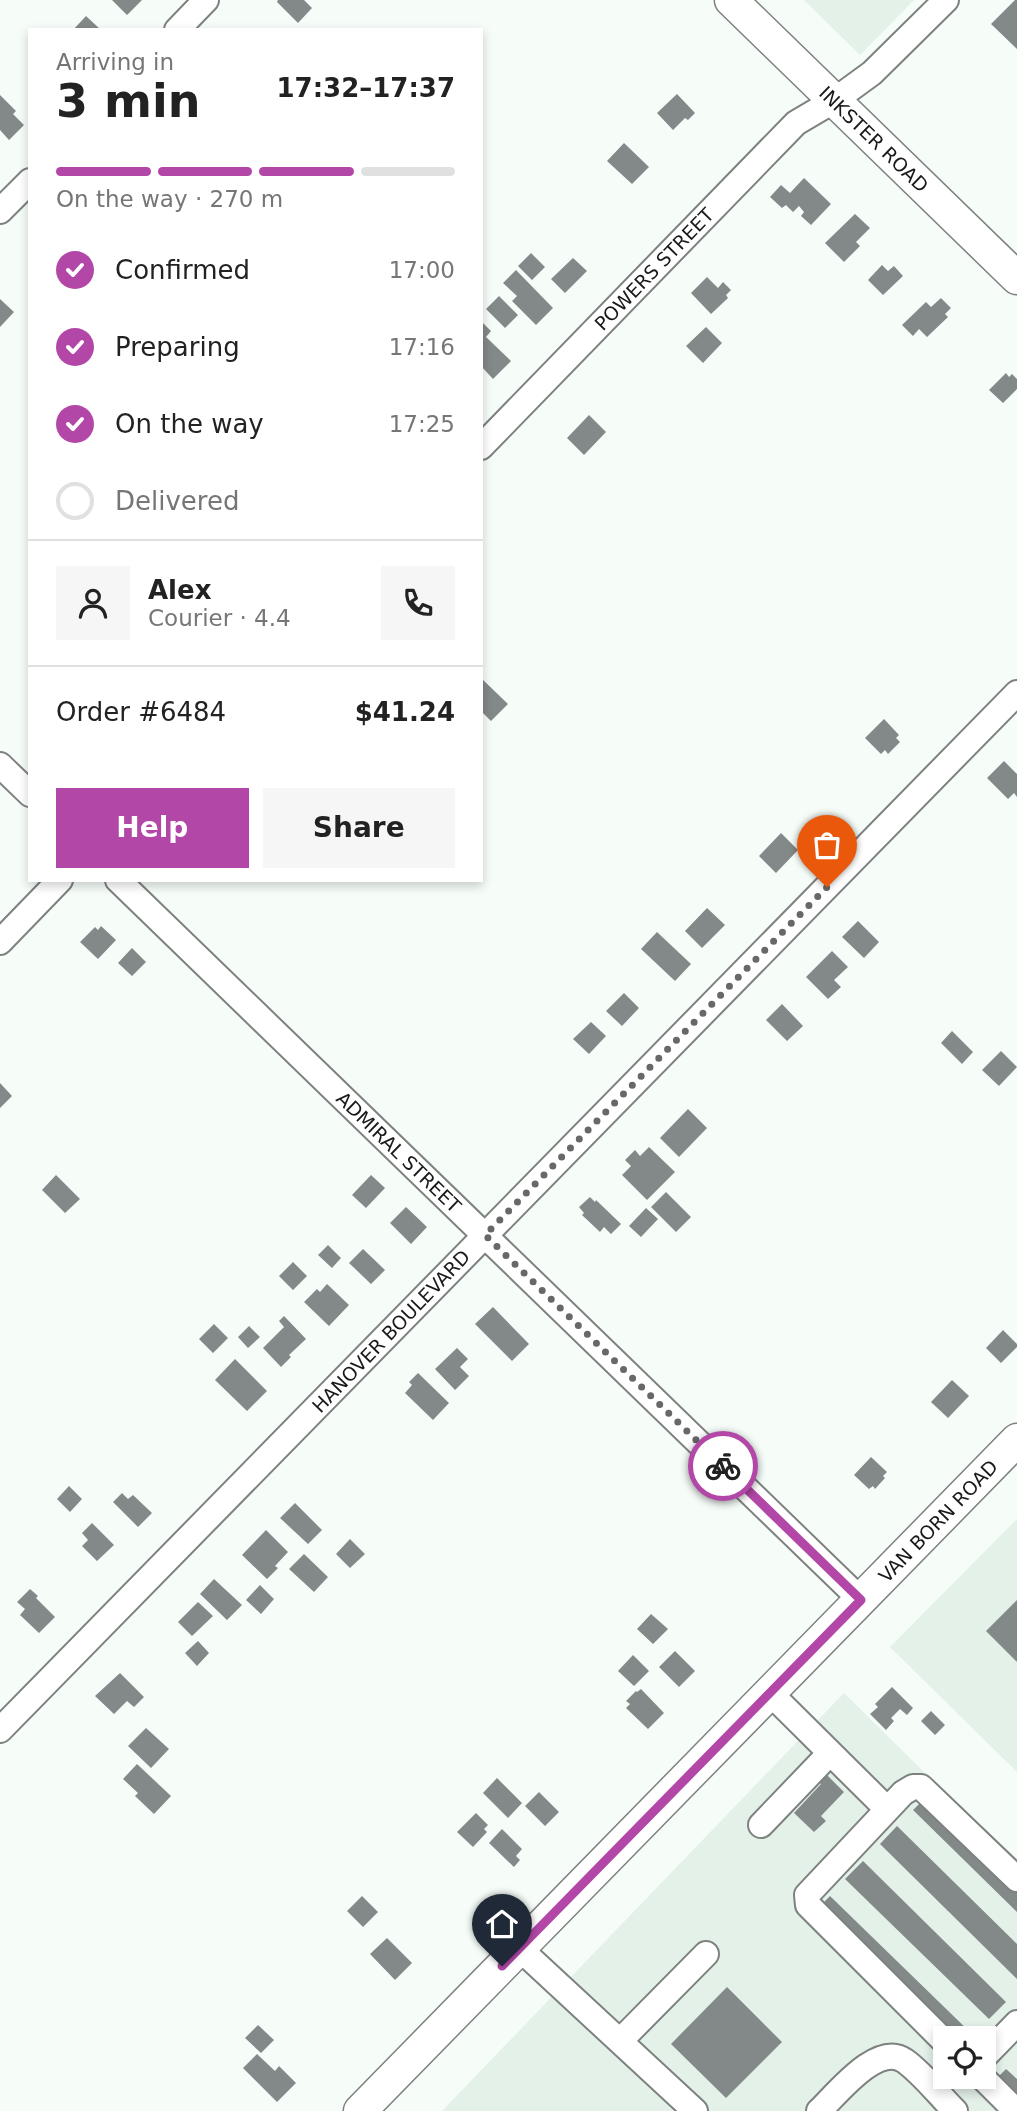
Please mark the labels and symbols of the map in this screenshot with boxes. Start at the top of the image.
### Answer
street label: INKSTER ROAD [815,82,933,196]
street label: POWERS STREET [590,203,718,335]
pin [797,815,857,887]
street label: ADMIRAL STREET [332,1087,466,1217]
street label: HANOVER BOULEVARD [308,1245,474,1417]
courier [688,1431,758,1501]
street label: VAN BORN ROAD [874,1455,1002,1587]
pin [472,1894,532,1966]

